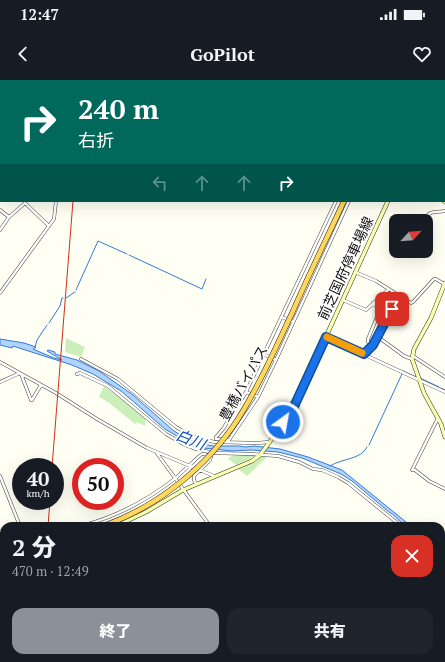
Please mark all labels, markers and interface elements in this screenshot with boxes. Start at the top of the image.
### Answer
text: 12:47 [20,4,59,24]
text: GoPilot [190,42,255,66]
icon: back [12,43,34,65]
icon: heart [411,43,433,65]
text: 240 m [78,90,159,127]
icon: right [12,96,64,148]
text: 右折 [78,128,114,152]
icon: left [149,172,171,194]
icon: ahead [191,172,213,194]
icon: ahead [233,172,255,194]
icon: right [275,172,297,194]
street label: 前芝国府停車場線 [313,213,377,323]
north arrow [389,214,433,258]
map controls [389,214,433,258]
pin [375,292,409,326]
icon: arrive [381,298,403,320]
street label: 豊橋バイパス [214,342,272,424]
position arrow [262,401,304,443]
water label: 白川 [173,424,211,455]
speed limit sign: 50 [72,458,124,510]
text: 40 [27,465,49,492]
text: km/h [26,487,50,500]
text: 2 分 [12,531,56,563]
button: close [391,535,433,577]
text: 470 m · 12:49 [12,562,89,580]
button: 終了 [12,608,219,654]
button: 共有 [227,608,433,654]

